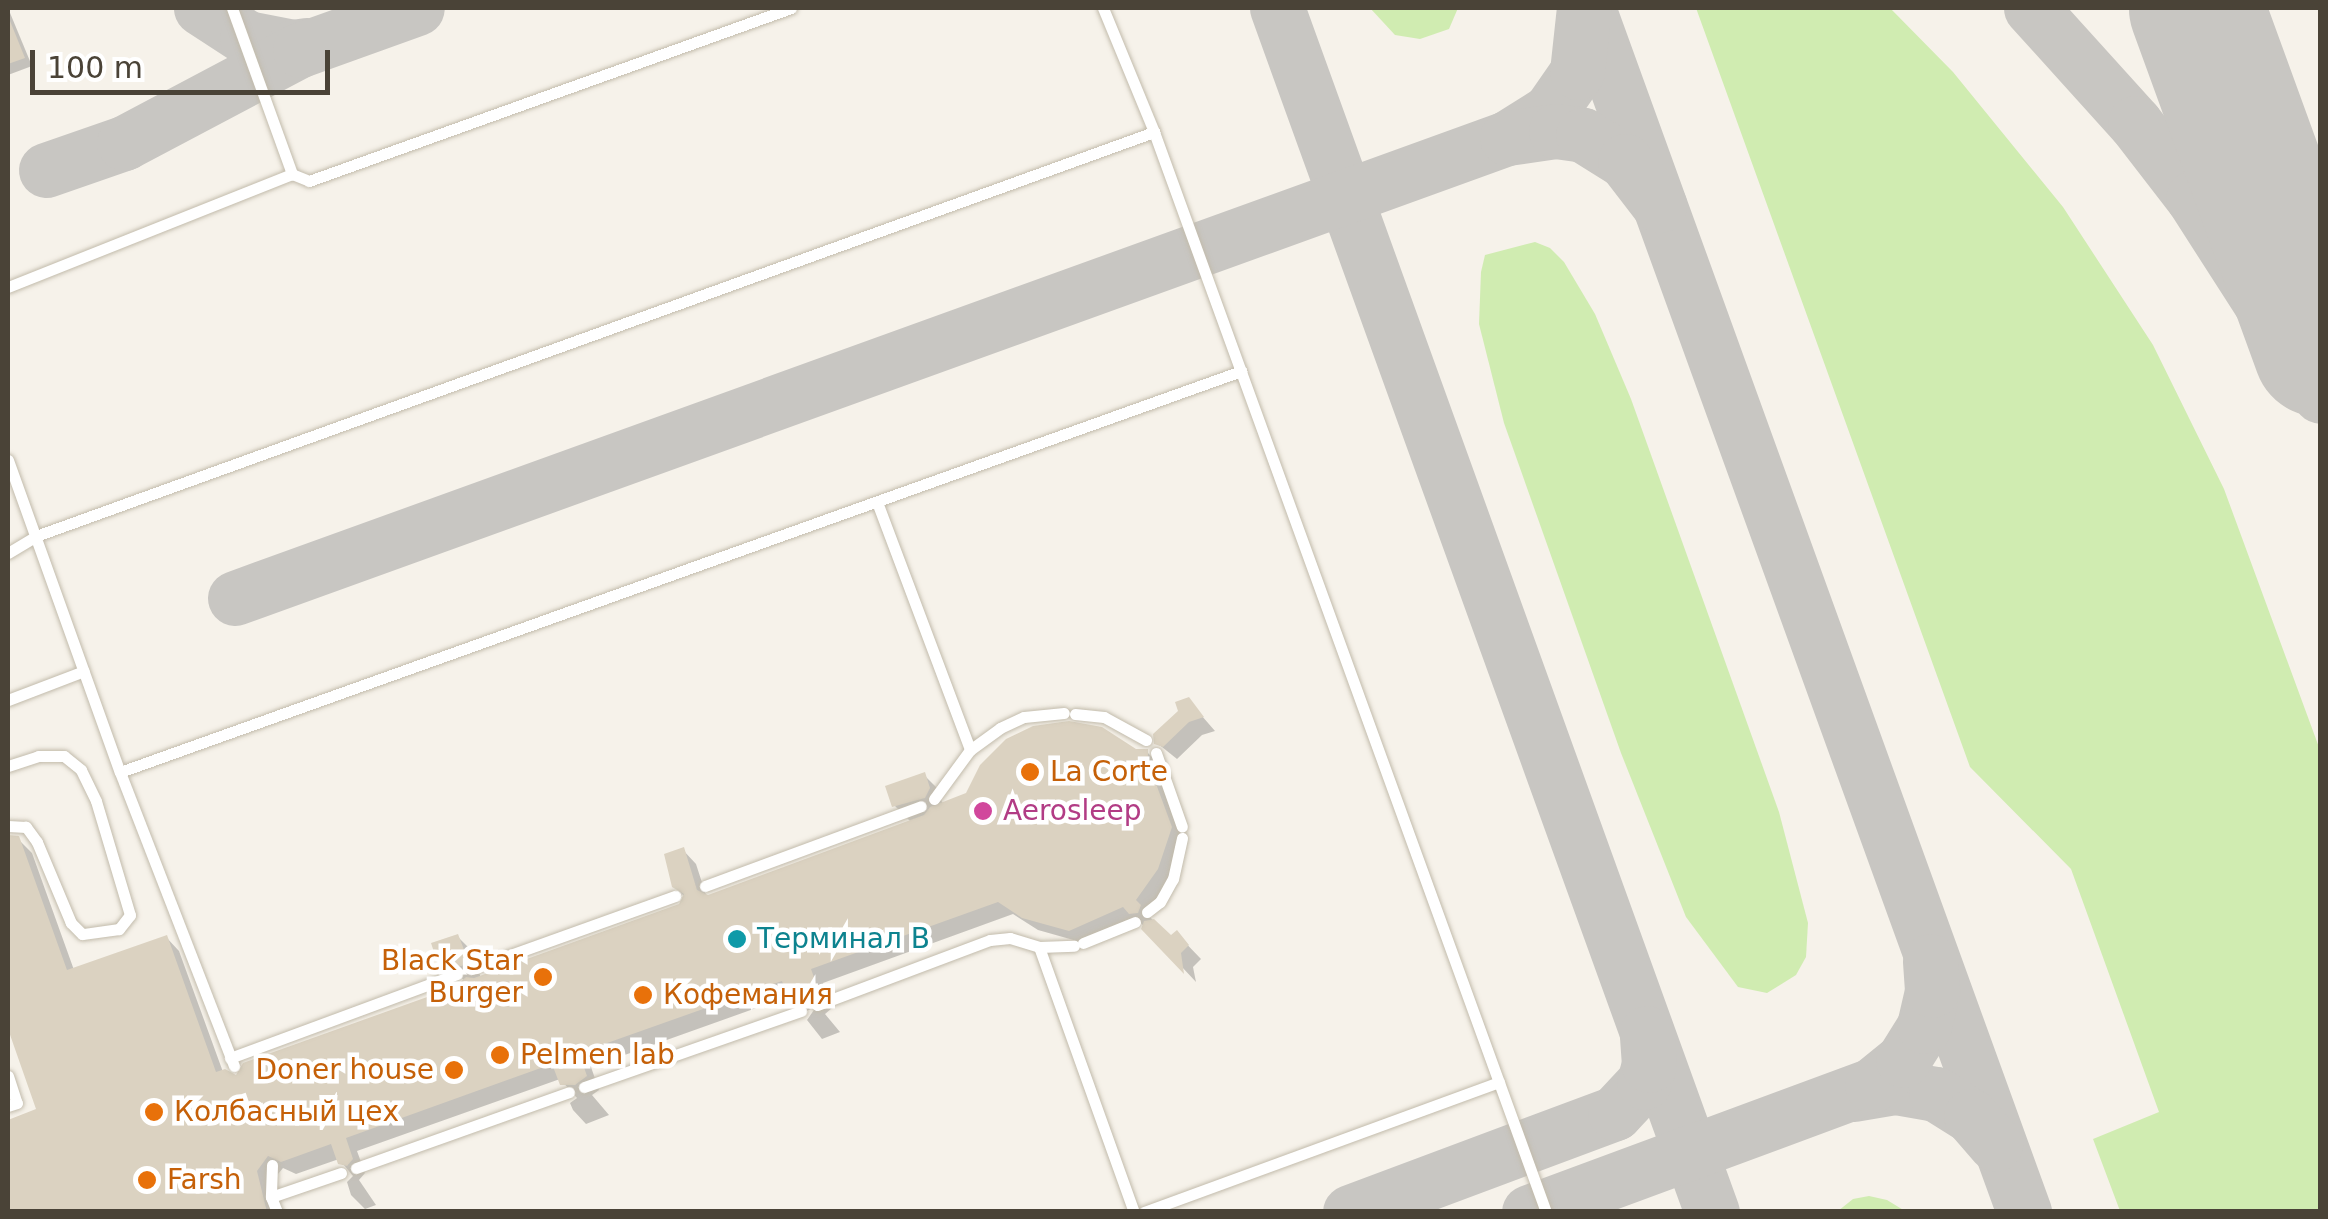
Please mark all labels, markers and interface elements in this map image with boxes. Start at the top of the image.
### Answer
scale bar [35,30,335,92]
text: 100 m [47,50,143,85]
place label: La Corte [1050,755,1168,789]
marker: La Corte [1019,761,1041,783]
place label: Aerosleep [1003,794,1142,828]
marker: Aerosleep [972,800,994,822]
place label: Терминал B [757,922,930,956]
marker: Терминал B [726,928,748,950]
place label: Black Star Burger [381,944,523,1010]
marker: Black Star Burger [532,966,554,988]
place label: Кофемания [663,978,833,1012]
marker: Кофемания [632,984,654,1006]
place label: Pelmen lab [520,1038,675,1072]
marker: Pelmen lab [489,1044,511,1066]
place label: Doner house [255,1053,434,1087]
marker: Doner house [443,1059,465,1081]
place label: Колбасный цех [174,1095,399,1129]
marker: Колбасный цех [143,1101,165,1123]
place label: Farsh [167,1163,242,1197]
marker: Farsh [136,1169,158,1191]

